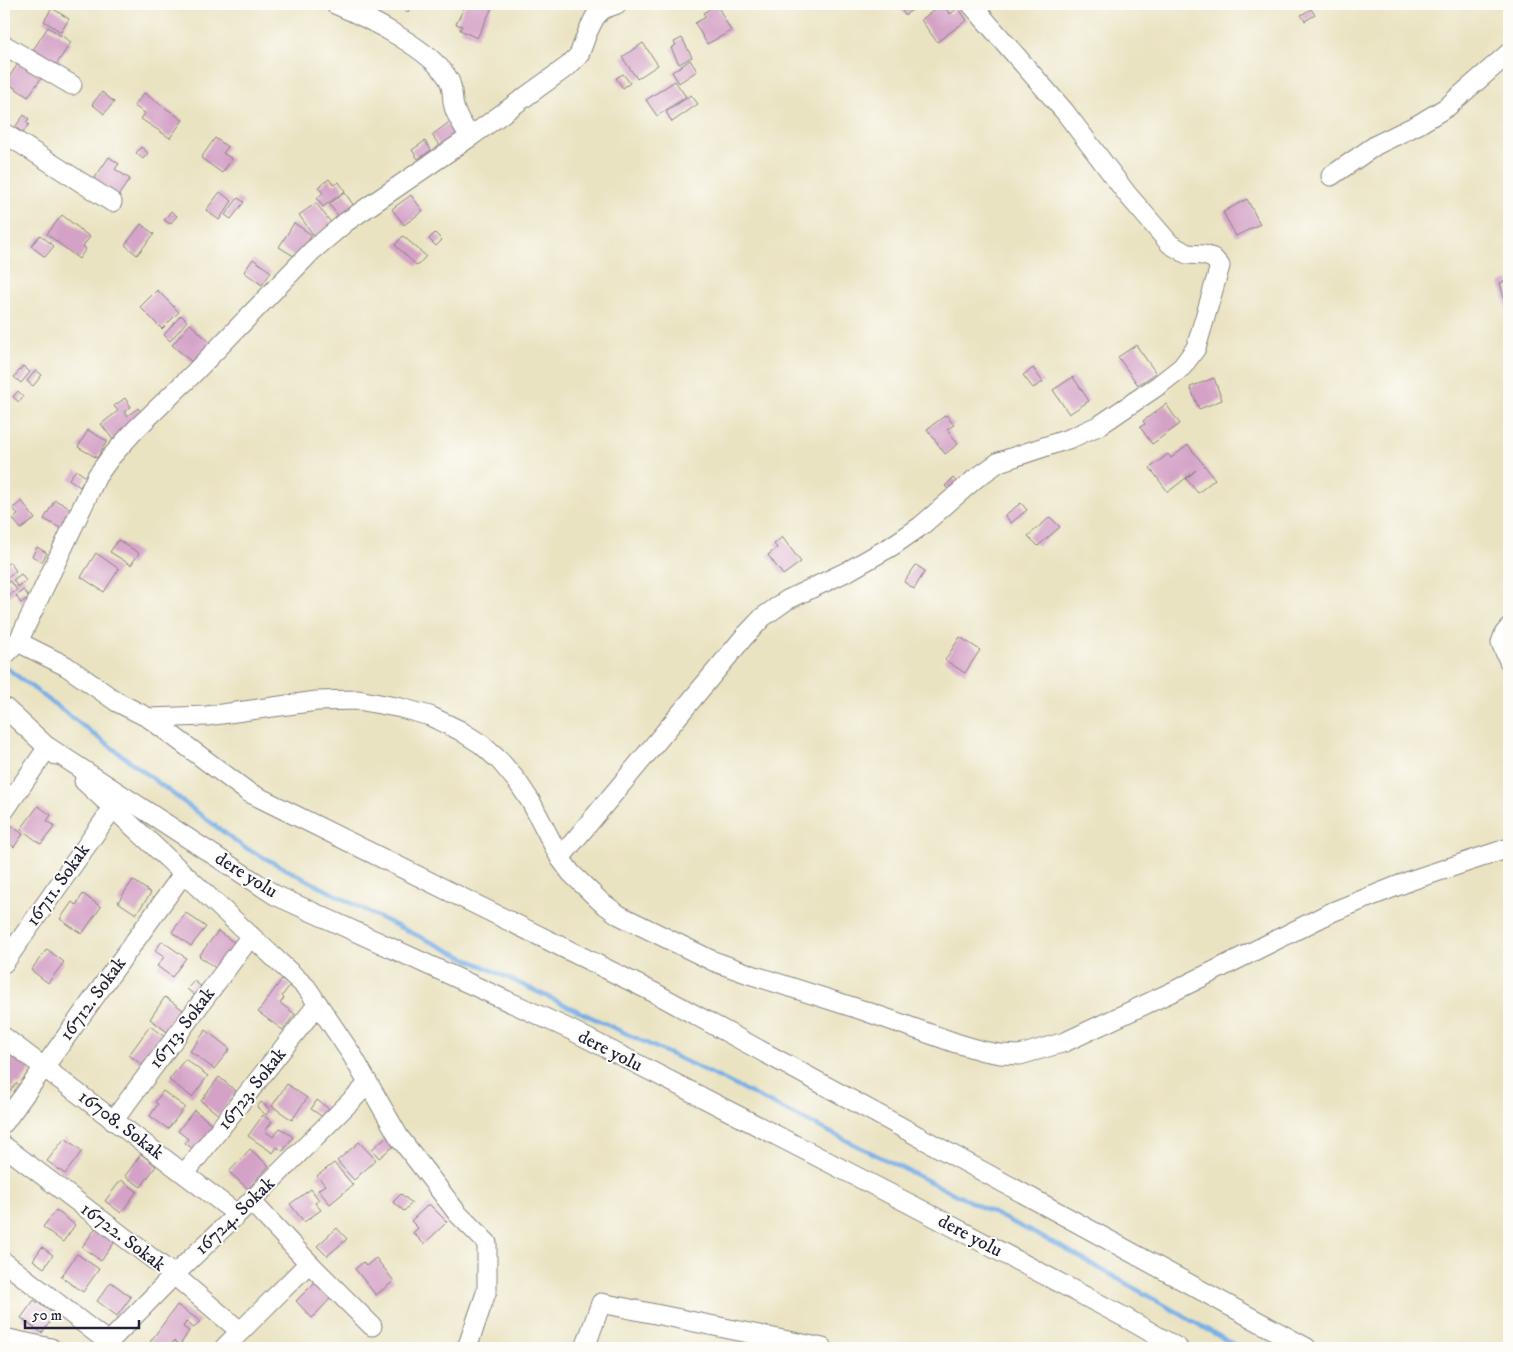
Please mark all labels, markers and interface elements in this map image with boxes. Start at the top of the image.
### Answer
street label: 16711. Sokak [21,839,95,931]
street label: dere yolu [211,847,281,903]
street label: 16712. Sokak [55,952,131,1045]
street label: 16713. Sokak [144,982,220,1073]
street label: dere yolu [574,1025,646,1077]
street label: 16723. Sokak [213,1043,292,1135]
street label: 16708. Sokak [74,1085,169,1165]
street label: 16724. Sokak [190,1172,280,1260]
street label: 16722. Sokak [76,1198,170,1277]
street label: dere yolu [934,1210,1006,1262]
scale bar [25,1297,139,1329]
text: 50 m [32,1306,62,1325]

